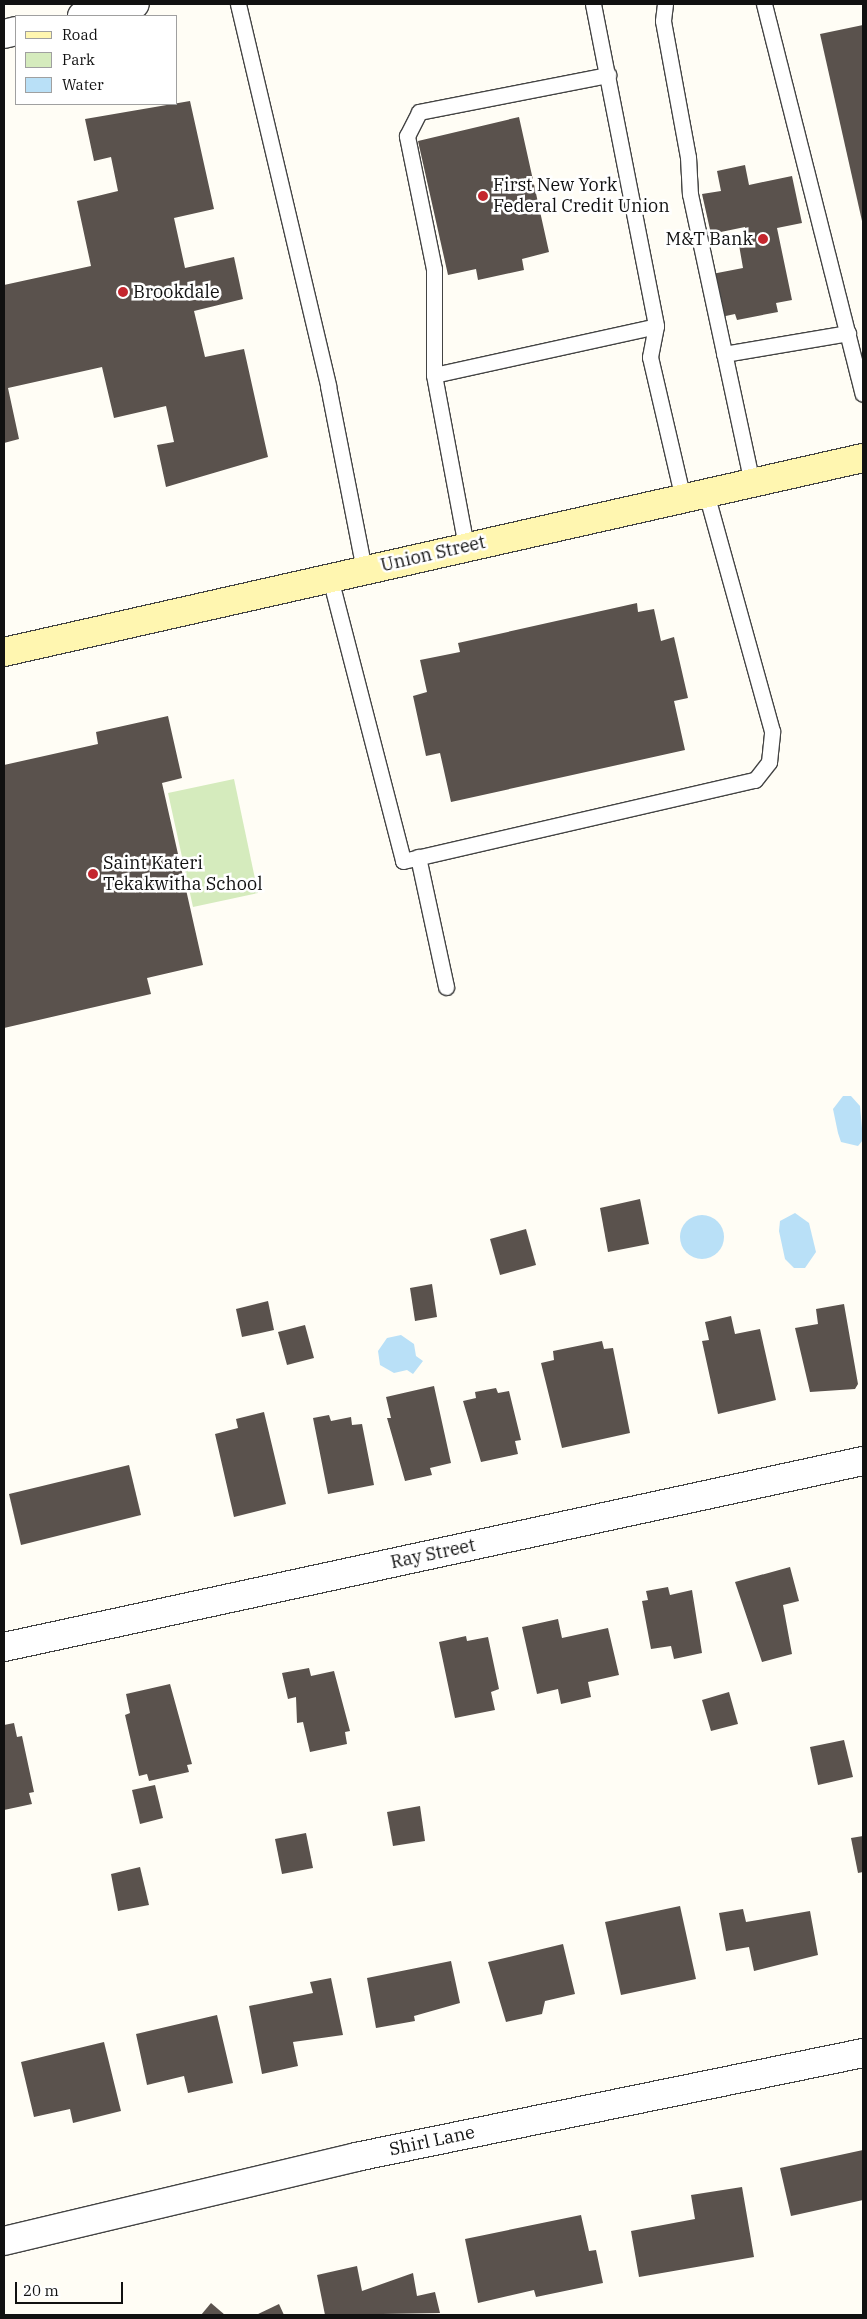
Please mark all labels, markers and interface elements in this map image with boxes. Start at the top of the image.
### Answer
legend [15,15,178,105]
text: Road [62,25,98,44]
text: Park [62,50,95,69]
text: Water [62,75,104,94]
place label: First New York Federal Credit Union [493,175,670,218]
marker: First New York Federal Credit Union [477,190,489,202]
place label: M&T Bank [666,228,753,250]
marker: M&T Bank [757,233,769,245]
place label: Brookdale [133,281,220,303]
marker: Brookdale [117,286,129,298]
street label: Union Street [379,531,487,577]
place label: Saint Kateri Tekakwitha School [103,853,263,896]
marker: Saint Kateri Tekakwitha School [87,868,99,880]
street label: Ray Street [389,1534,477,1574]
street label: Shirl Lane [387,2121,477,2161]
scale bar [18,2272,125,2304]
text: 20 m [23,2281,59,2300]

